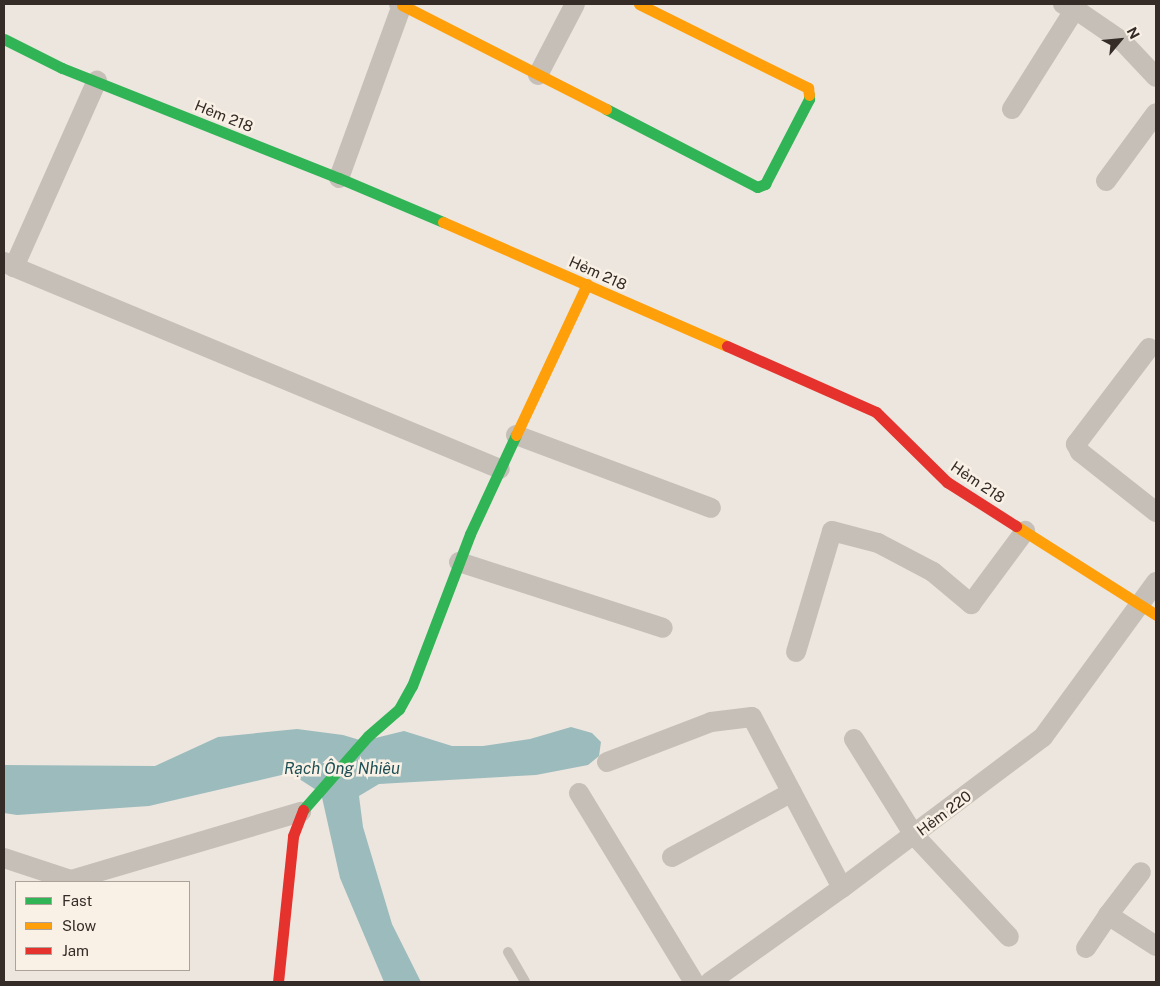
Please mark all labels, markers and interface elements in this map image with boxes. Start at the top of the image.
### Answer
north arrow [1095,15,1145,65]
text: N [1124,24,1143,42]
street label: Hẻm 218 [192,96,256,136]
street label: Hẻm 218 [566,252,630,294]
street label: Hẻm 218 [948,457,1008,507]
water label: Rạch Ông Nhiêu [284,759,400,779]
street label: Hẻm 220 [913,787,975,839]
legend [15,881,190,971]
text: Fast [62,892,92,909]
text: Slow [62,917,96,934]
text: Jam [62,942,89,959]

